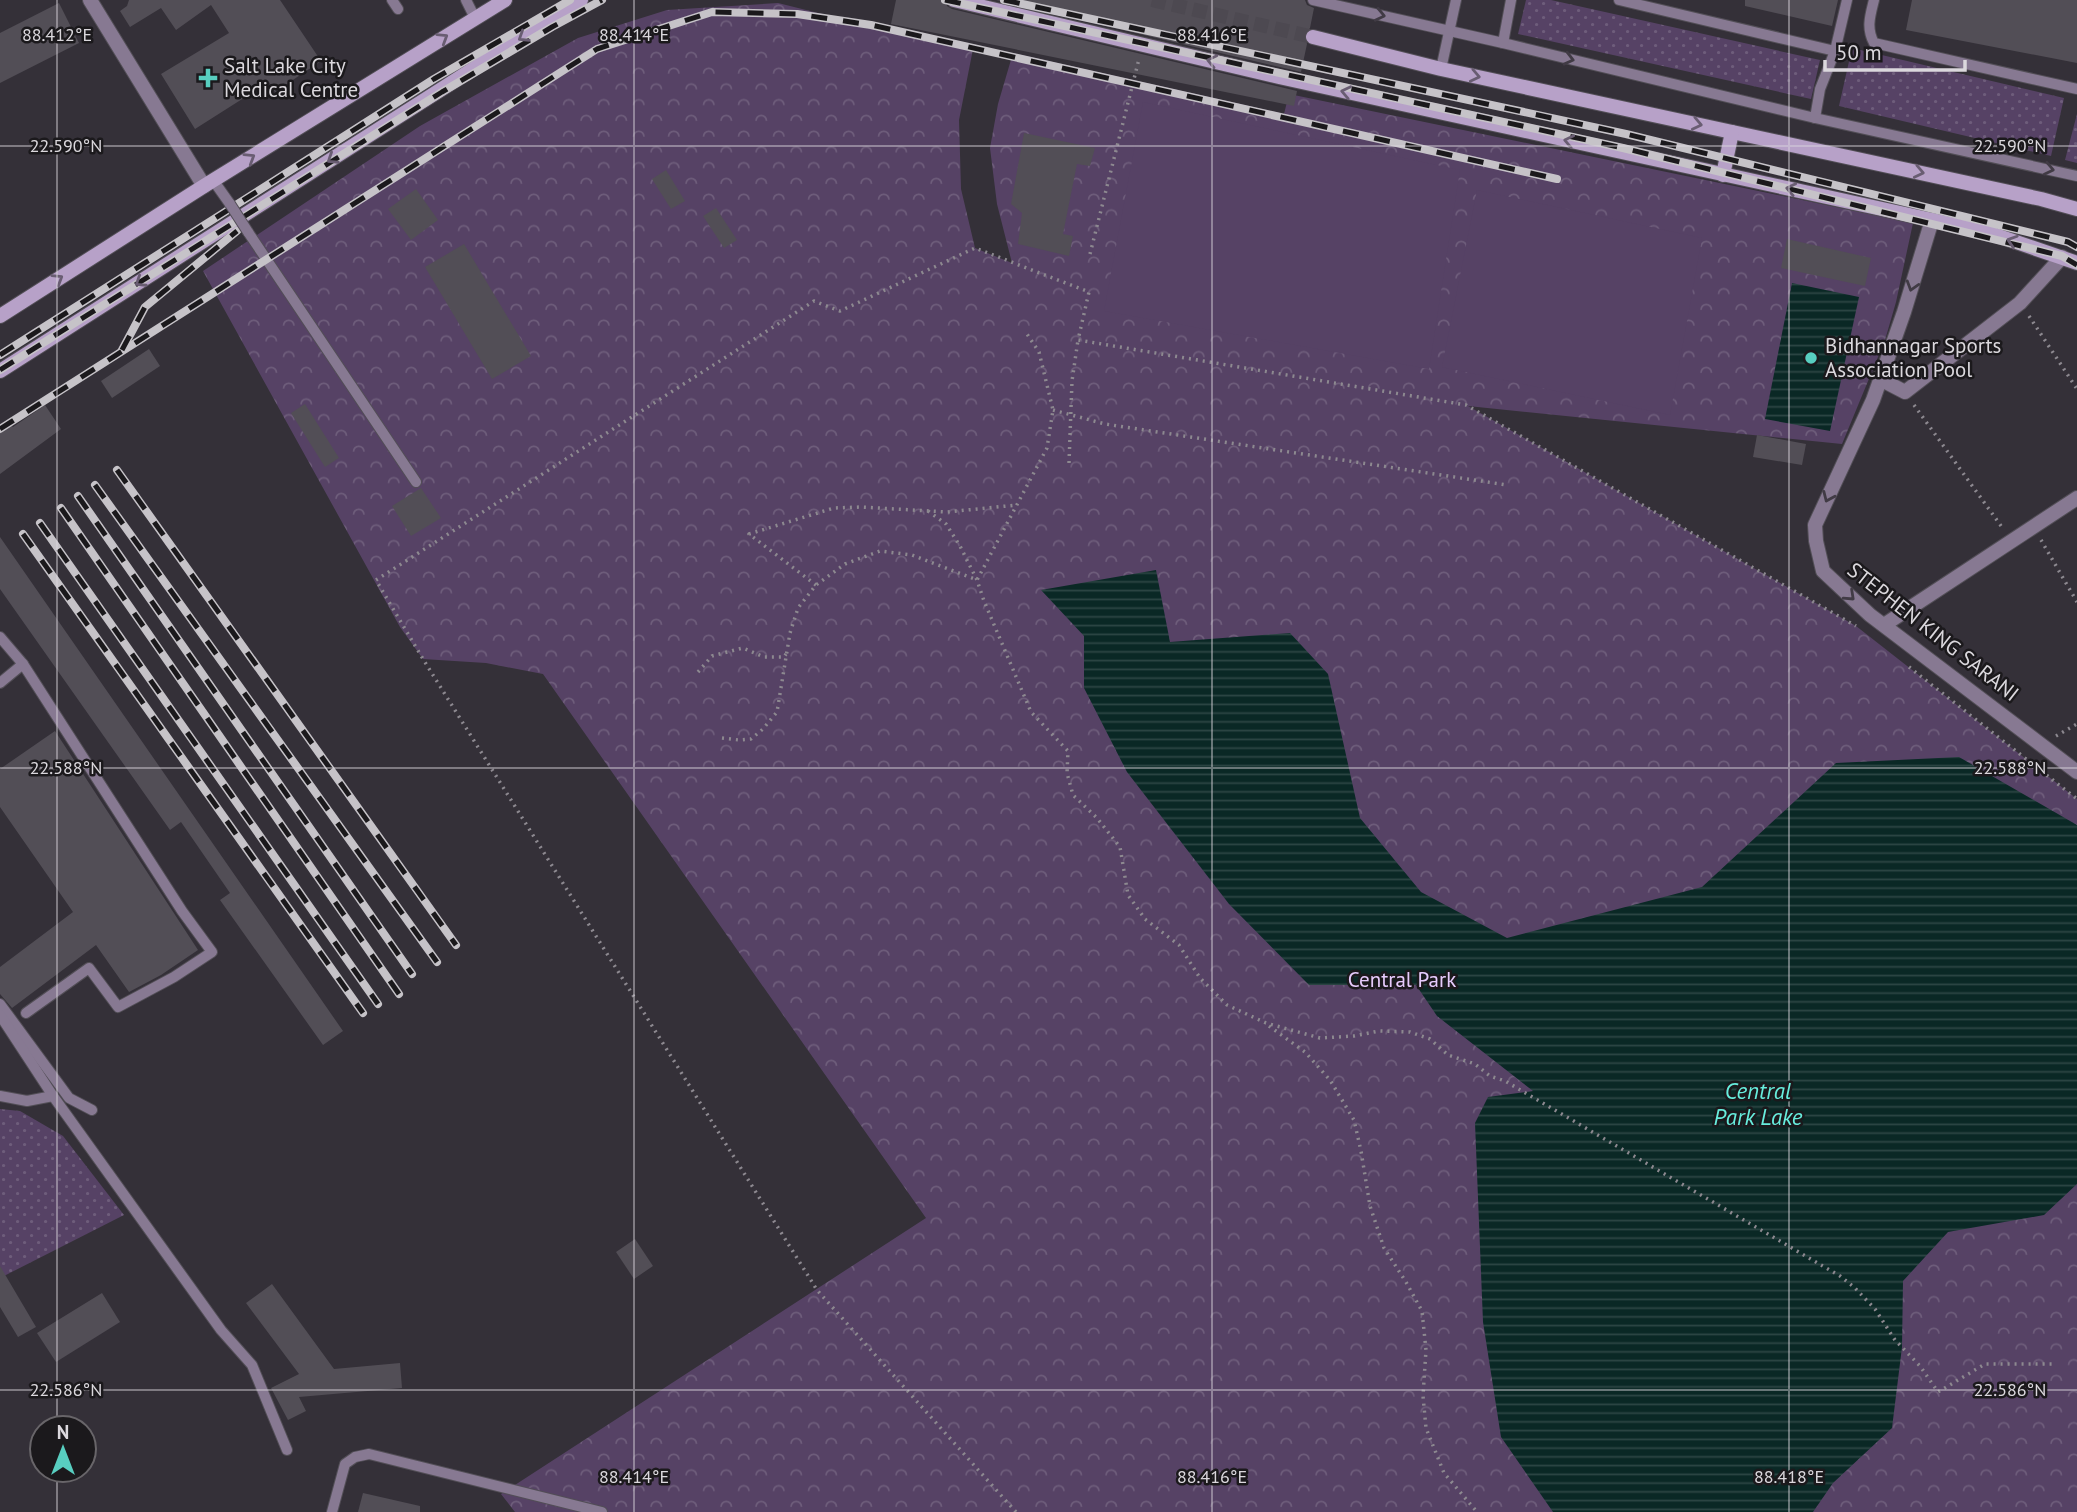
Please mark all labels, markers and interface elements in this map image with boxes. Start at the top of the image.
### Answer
one-way arrow [1374,7,1386,22]
text: 88.412°E [22,23,92,46]
text: 88.414°E [599,23,669,46]
text: 88.416°E [1177,23,1247,46]
one-way arrow [518,28,531,41]
scale bar [1825,28,1965,72]
one-way arrow [436,33,449,46]
text: 50 m [1836,39,1882,66]
one-way arrow [1563,51,1575,65]
place label: Salt Lake City Medical Centre [224,52,358,103]
one-way arrow [1206,55,1218,70]
marker: Salt Lake City Medical Centre [198,68,218,88]
one-way arrow [1469,68,1481,82]
one-way arrow [1340,86,1352,101]
one-way arrow [1691,116,1703,131]
text: 22.590°N [30,134,102,157]
one-way arrow [1563,134,1575,149]
text: 22.590°N [1974,134,2046,157]
one-way arrow [326,151,339,164]
one-way arrow [242,153,255,166]
one-way arrow [2043,161,2055,176]
one-way arrow [1913,164,1925,179]
one-way arrow [1785,183,1797,198]
one-way arrow [2007,235,2019,249]
one-way arrow [135,273,148,286]
one-way arrow [50,274,63,287]
one-way arrow [1906,279,1921,291]
place label: Bidhannagar Sports Association Pool [1825,332,2001,383]
marker: Bidhannagar Sports Association Pool [1803,350,1819,366]
one-way arrow [1822,489,1836,502]
street label: STEPHEN KING SARANI [1842,556,2024,707]
one-way arrow [1842,588,1855,601]
text: 22.588°N [30,756,102,779]
text: 22.588°N [1974,756,2046,779]
park label: Central Park [1348,966,1456,993]
water label: Central Park Lake [1714,1076,1803,1131]
text: 22.586°N [30,1378,102,1401]
text: 22.586°N [1974,1378,2046,1401]
north arrow [28,1414,98,1484]
text: N [57,1420,69,1444]
text: 88.414°E [599,1465,669,1488]
text: 88.416°E [1177,1465,1247,1488]
text: 88.418°E [1754,1465,1824,1488]

